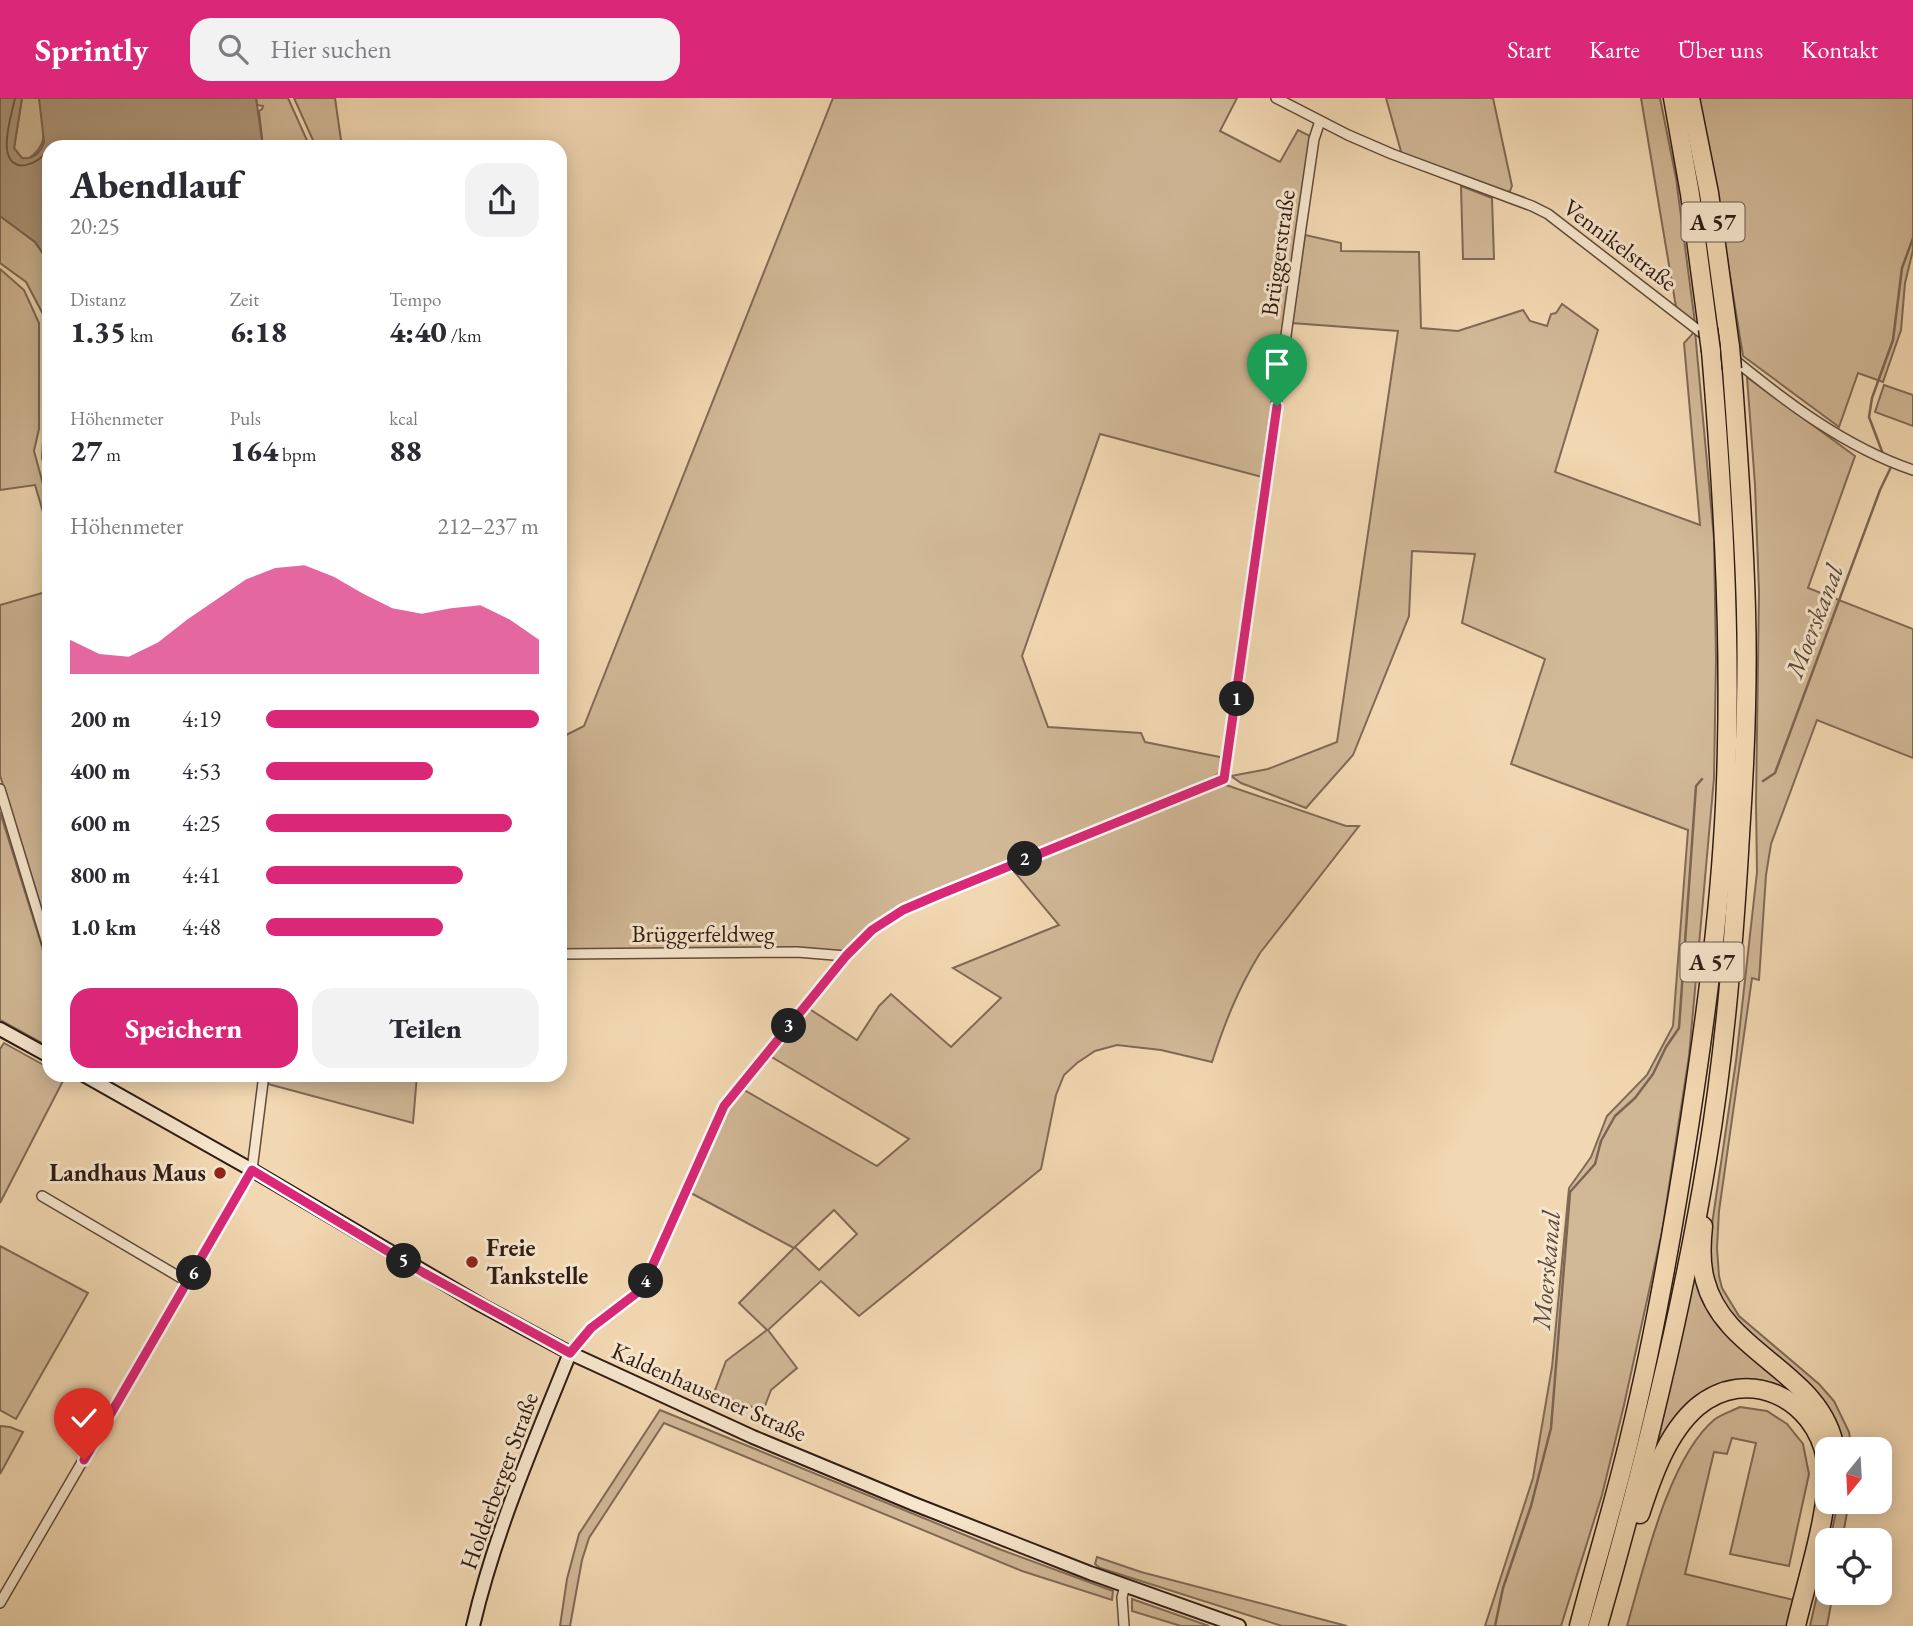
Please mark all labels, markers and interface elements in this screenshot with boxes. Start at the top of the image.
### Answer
search box [190,18,680,81]
text: Sprintly [35,28,148,71]
icon: search [214,30,252,68]
text: Hier suchen [270,32,392,66]
text: Start [1507,34,1551,65]
text: Karte [1589,34,1640,65]
text: Über uns [1678,34,1763,65]
text: Kontakt [1801,34,1878,65]
text: Abendlauf [70,160,241,209]
button: share [465,163,539,237]
street label: Brüggerstraße [1253,188,1302,318]
street label: Vennikelstraße [1557,192,1684,298]
road number: A 57 [1682,203,1744,242]
text: 20:25 [70,211,120,241]
text: Distanz [70,287,126,312]
text: Zeit [230,287,259,312]
text: Tempo [389,287,442,312]
text: 1.35 [70,312,126,351]
text: 6:18 [230,312,287,351]
text: 4:40 [389,312,447,351]
text: km [126,323,154,348]
text: /km [447,323,482,348]
pin [1247,334,1307,406]
icon: arrive [1258,345,1296,383]
text: Höhenmeter [70,406,164,431]
text: Puls [230,406,261,431]
text: kcal [389,406,418,431]
text: 27 [70,431,102,470]
text: 164 [230,431,278,470]
text: 88 [389,431,422,470]
text: m [102,442,121,467]
text: bpm [278,442,317,467]
text: Höhenmeter [70,511,183,541]
text: 212–237 m [438,511,539,541]
water label: Moerskanal [1776,559,1851,684]
pin: 1 [1220,682,1254,716]
text: 1 [1231,686,1242,711]
text: 200 m [70,704,131,734]
text: 4:19 [182,704,221,734]
text: 400 m [70,756,131,786]
text: 4:53 [182,756,221,786]
text: 600 m [70,808,131,838]
text: 4:25 [182,808,221,838]
pin: 2 [1007,842,1042,876]
text: 2 [1019,846,1030,871]
text: 800 m [70,860,131,890]
text: 4:41 [182,860,221,890]
text: 1.0 km [70,912,137,942]
text: 4:48 [182,912,221,942]
street label: Brüggerfeldweg [632,918,775,949]
road number: A 57 [1680,942,1744,982]
button: Speichern [70,988,298,1068]
button: Teilen [312,988,539,1068]
pin: 3 [772,1009,806,1044]
text: 3 [783,1013,794,1038]
place label: Landhaus Maus [49,1157,206,1188]
marker: Landhaus Maus [212,1165,228,1181]
water label: Moerskanal [1524,1209,1568,1333]
place label: Freie Tankstelle [486,1232,588,1291]
pin: 5 [386,1244,422,1278]
text: 5 [398,1248,409,1273]
marker: Freie Tankstelle [464,1254,480,1270]
pin: 6 [176,1256,212,1290]
text: 6 [188,1260,199,1285]
pin: 4 [628,1264,664,1298]
text: 4 [640,1268,651,1293]
street label: Kaldenhausener Straße [607,1335,812,1448]
pin [54,1388,114,1460]
street label: Holderberger Straße [452,1388,545,1574]
icon: check [65,1399,103,1437]
north arrow [1815,1437,1892,1514]
map controls [1815,1437,1892,1605]
button: locate [1815,1528,1892,1605]

